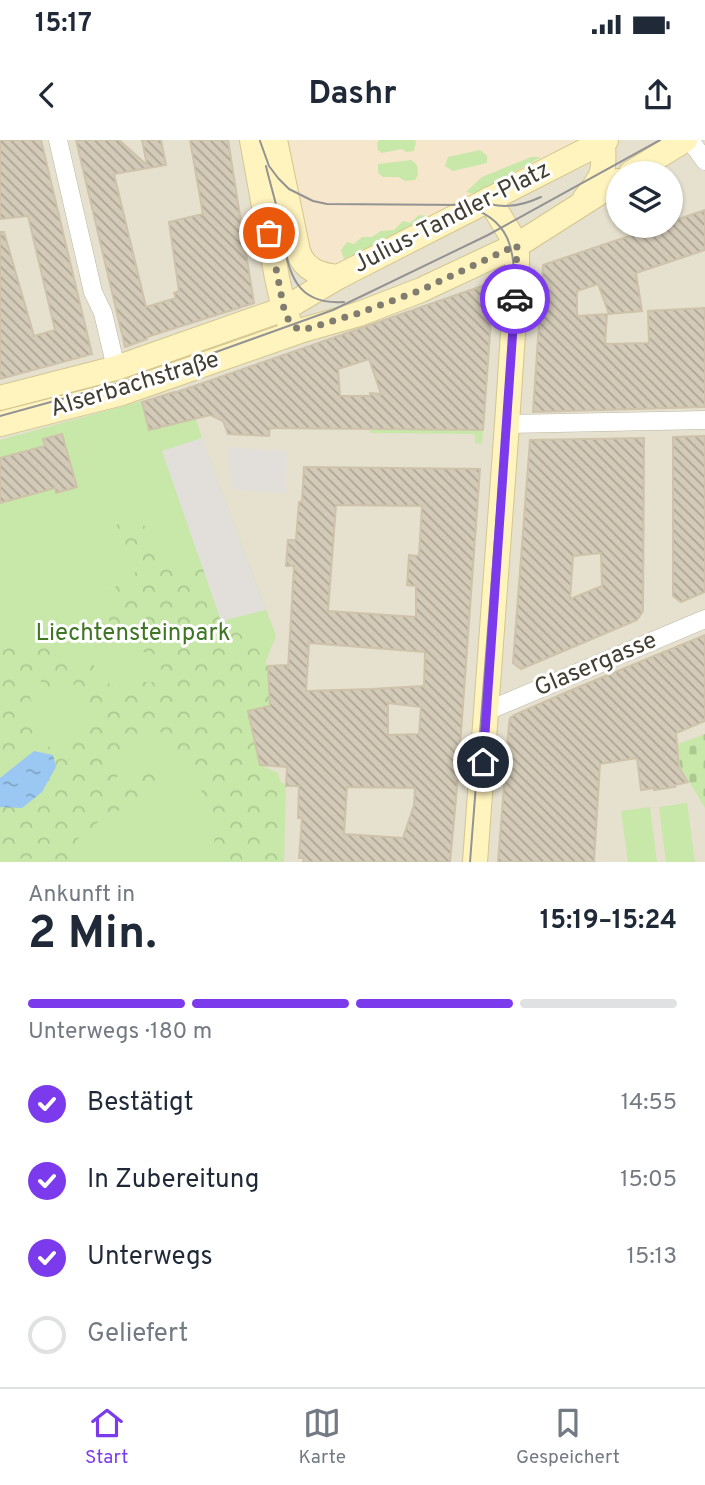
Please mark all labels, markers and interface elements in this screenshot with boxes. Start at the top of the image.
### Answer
text: 15:17 [35,8,92,41]
text: Dashr [308,75,397,115]
icon: back [28,76,66,114]
icon: share [639,76,677,114]
street label: Julius-Tandler-Platz [348,155,556,281]
map controls [606,161,683,238]
button: layers [606,161,683,238]
pin [239,203,299,263]
icon: bag [250,214,288,252]
courier [480,264,550,334]
icon: car [496,280,534,318]
street label: Alserbachstraße [47,345,223,425]
park label: Liechtensteinpark [36,619,230,649]
street label: Glasergasse [530,626,662,704]
pin [453,732,513,792]
icon: home [464,743,502,781]
text: Ankunft in [28,881,135,910]
text: 15:19–15:24 [540,905,677,938]
text: 2 Min. [28,906,157,965]
text: Unterwegs · 180 m [28,1018,212,1047]
icon: check [28,1085,66,1123]
text: Bestätigt [87,1087,194,1120]
text: 14:55 [621,1089,677,1118]
icon: check [28,1162,66,1200]
text: In Zubereitung [87,1164,259,1197]
text: 15:05 [620,1166,677,1195]
icon: check [28,1239,66,1277]
text: Unterwegs [87,1241,213,1274]
text: 15:13 [627,1243,677,1272]
text: Geliefert [87,1318,188,1351]
tab: Start [85,1404,128,1470]
tab: Karte [299,1404,346,1470]
tab: Gespeichert [516,1404,620,1470]

